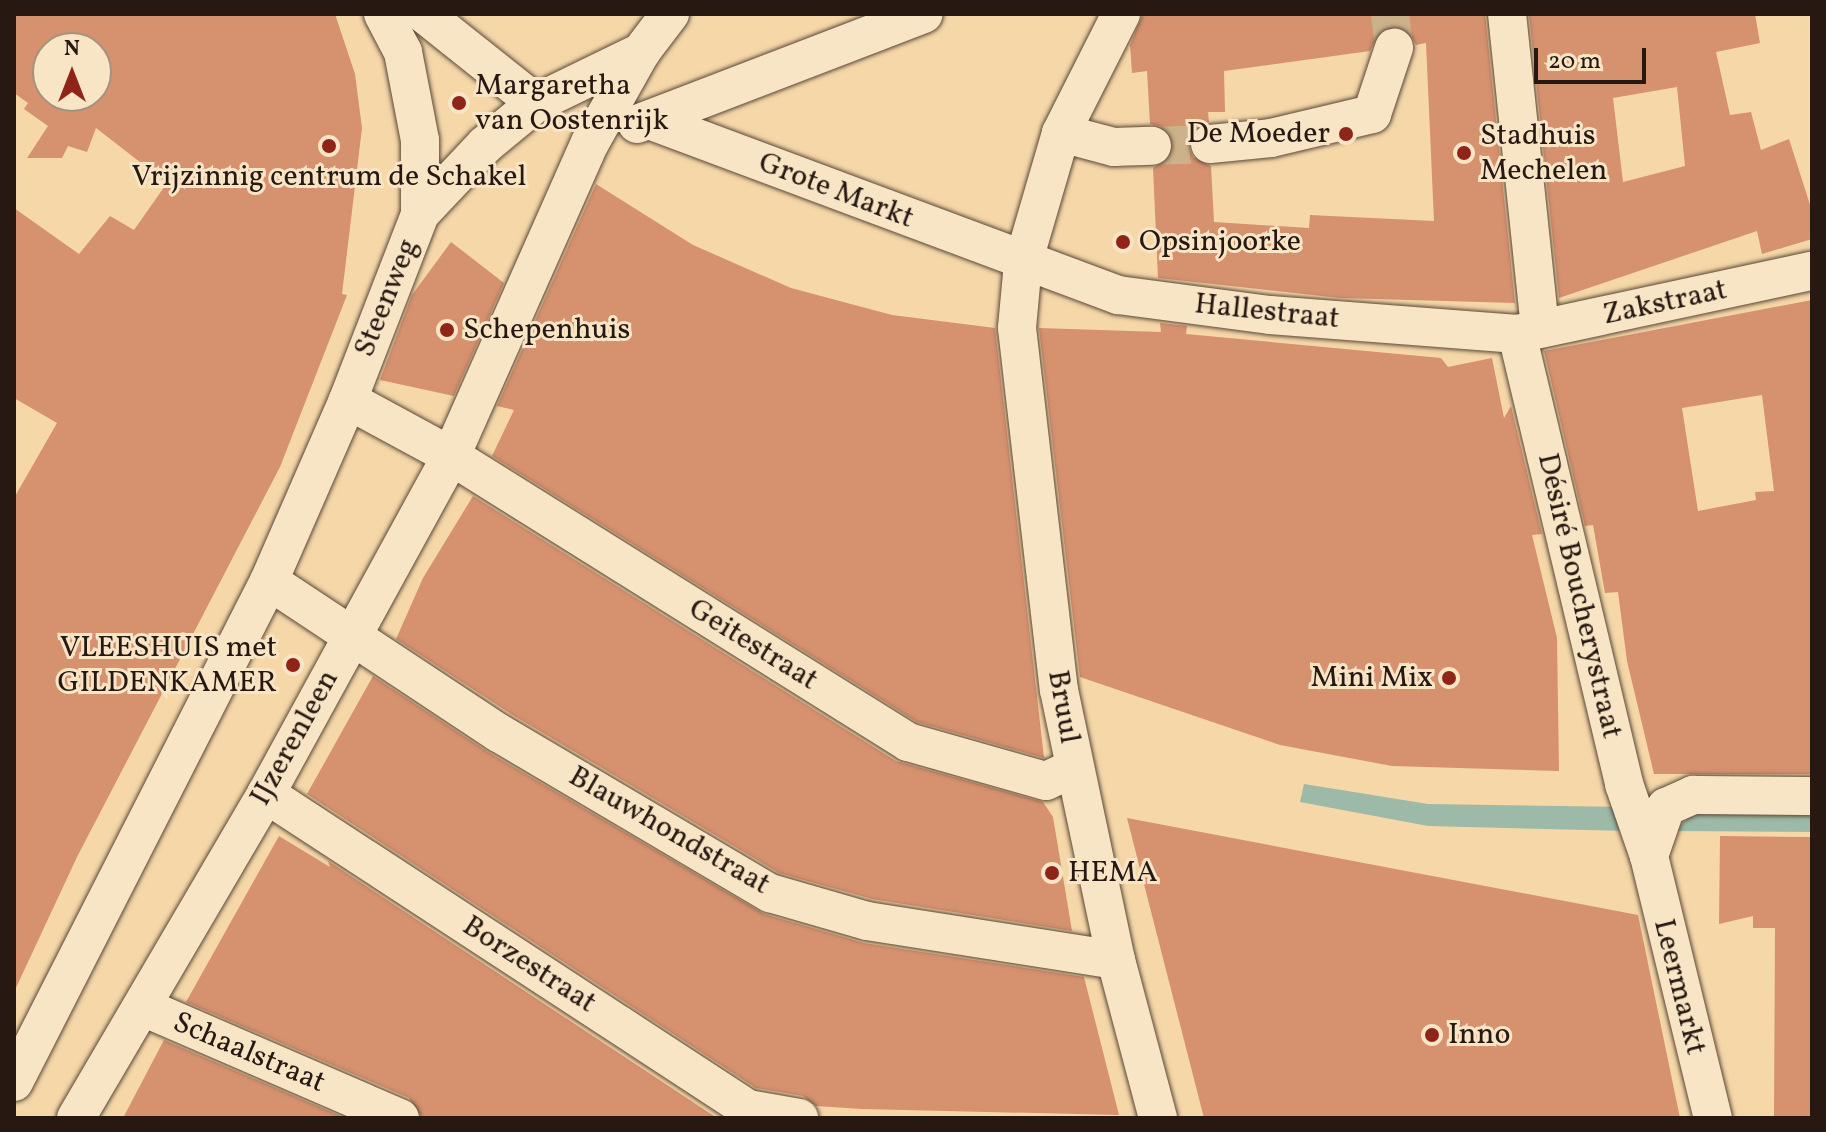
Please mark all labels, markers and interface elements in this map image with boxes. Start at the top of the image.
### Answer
north arrow [32,32,112,112]
scale bar [1538,32,1650,82]
text: N [64,34,80,65]
text: 20 m [1548,45,1601,79]
place label: Margaretha van Oostenrijk [475,68,669,138]
marker: Margaretha van Oostenrijk [450,94,468,112]
place label: De Moeder [1187,116,1330,152]
place label: Stadhuis Mechelen [1480,118,1607,188]
marker: De Moeder [1337,125,1355,143]
marker: Vrijzinnig centrum de Schakel [320,137,338,155]
marker: Stadhuis Mechelen [1455,144,1473,162]
street label: Grote Markt [753,145,919,237]
place label: Vrijzinnig centrum de Schakel [132,159,526,195]
place label: Opsinjoorke [1139,224,1301,260]
marker: Opsinjoorke [1114,233,1132,251]
street label: Steenweg [347,234,427,362]
street label: Zakstraat [1600,272,1730,334]
street label: Hallestraat [1193,286,1341,338]
place label: Schepenhuis [463,312,630,348]
marker: Schepenhuis [438,321,456,339]
street label: Désiré Boucherystraat [1529,450,1629,742]
street label: Geitestraat [682,591,824,699]
place label: VLEESHUIS met GILDENKAMER [58,630,277,700]
marker: VLEESHUIS met GILDENKAMER [284,656,302,674]
place label: Mini Mix [1311,660,1433,696]
street label: IJzerenleen [243,664,347,812]
street label: Bruul [1039,667,1087,747]
marker: Mini Mix [1440,669,1458,687]
street label: Blauwhondstraat [562,759,776,903]
place label: HEMA [1068,855,1158,891]
marker: HEMA [1043,864,1061,882]
street label: Borzestraat [455,908,603,1022]
street label: Leermarkt [1645,915,1713,1059]
street label: Schaalstraat [167,1005,331,1101]
place label: Inno [1448,1017,1510,1053]
marker: Inno [1423,1026,1441,1044]

